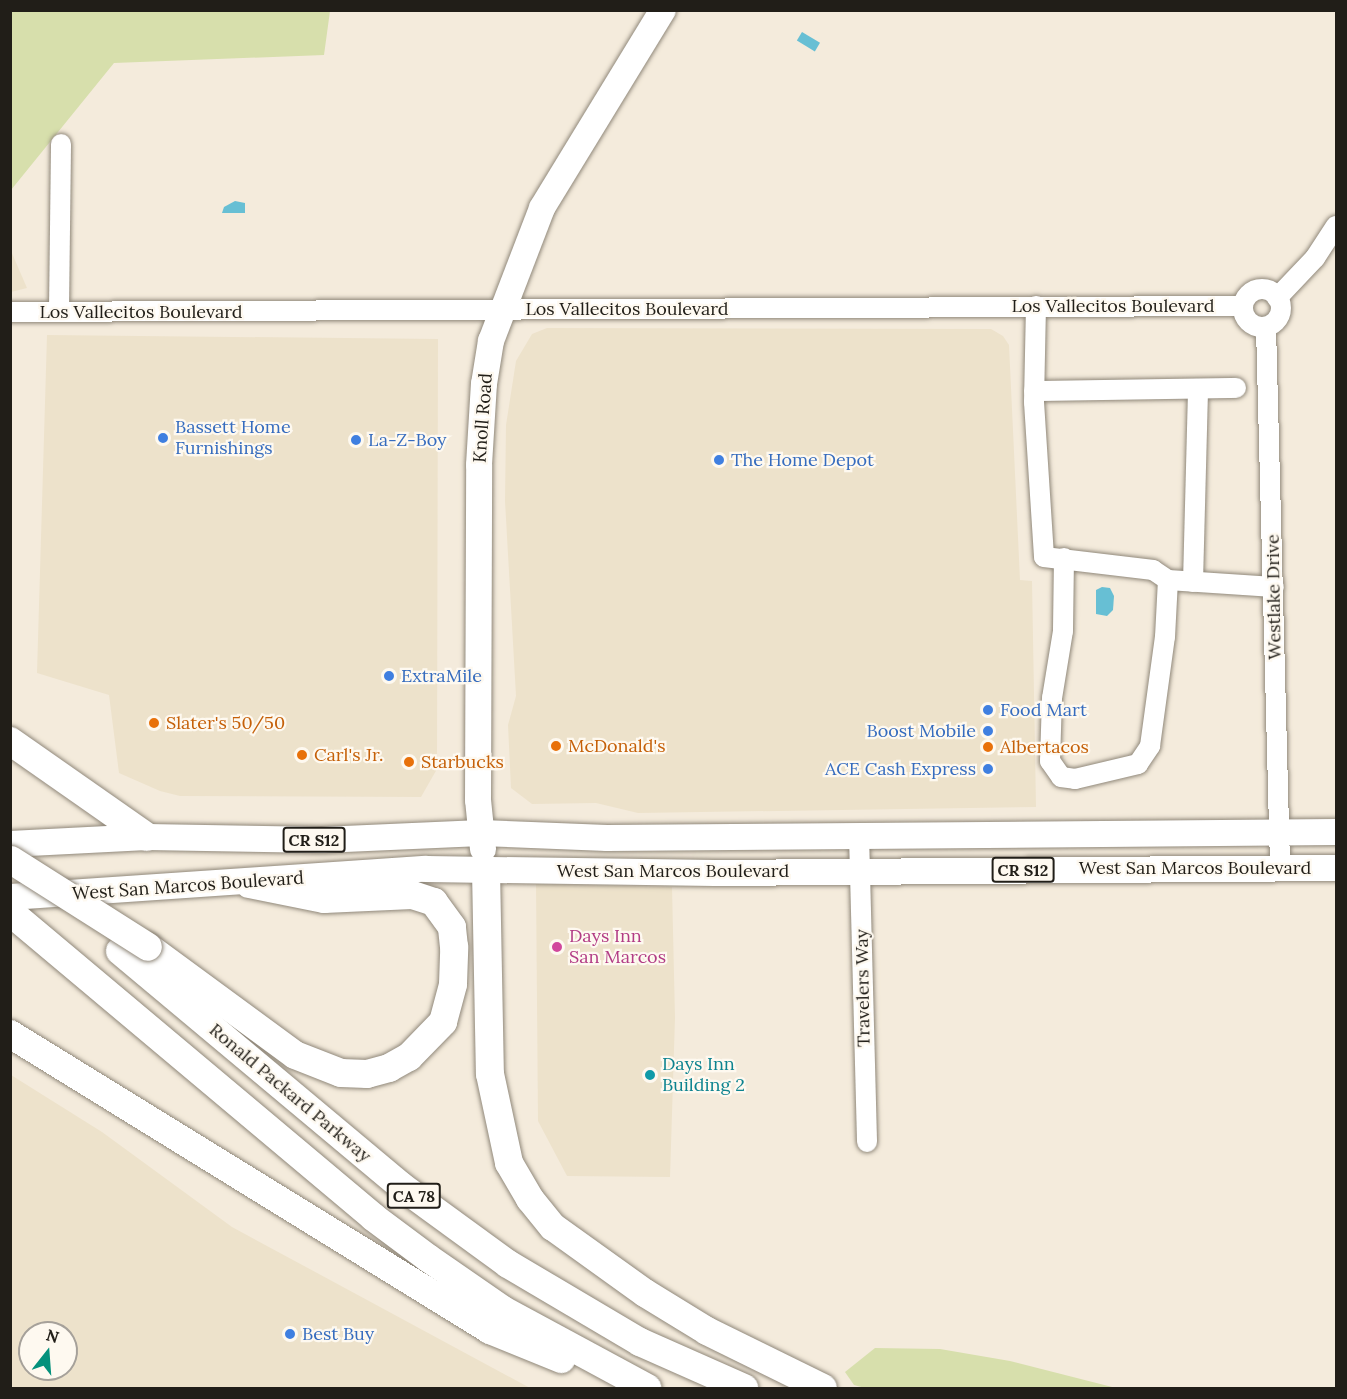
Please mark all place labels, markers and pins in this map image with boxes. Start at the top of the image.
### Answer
place label: Bassett Home Furnishings [175,417,291,460]
place label: La-Z-Boy [368,429,447,451]
marker: Bassett Home Furnishings [156,431,170,445]
marker: La-Z-Boy [349,433,363,447]
place label: The Home Depot [731,449,874,471]
marker: The Home Depot [712,453,726,467]
place label: ExtraMile [401,665,482,687]
marker: ExtraMile [382,669,396,683]
place label: Food Mart [1000,699,1087,721]
marker: Food Mart [981,703,995,717]
place label: Slater's 50/50 [166,712,285,734]
marker: Slater's 50/50 [147,716,161,730]
place label: Boost Mobile [867,720,976,742]
marker: Boost Mobile [981,724,995,738]
place label: McDonald's [568,735,666,757]
place label: Albertacos [1000,736,1089,758]
marker: McDonald's [549,739,563,753]
marker: Albertacos [981,740,995,754]
place label: Carl's Jr. [314,744,383,766]
marker: Carl's Jr. [295,748,309,762]
place label: Starbucks [421,751,504,773]
marker: Starbucks [402,755,416,769]
place label: ACE Cash Express [825,758,976,780]
marker: ACE Cash Express [981,762,995,776]
place label: Days Inn San Marcos [569,926,666,968]
marker: Days Inn San Marcos [550,940,564,954]
place label: Days Inn Building 2 [662,1054,745,1096]
marker: Days Inn Building 2 [643,1068,657,1082]
place label: Best Buy [302,1323,374,1345]
marker: Best Buy [283,1327,297,1341]

